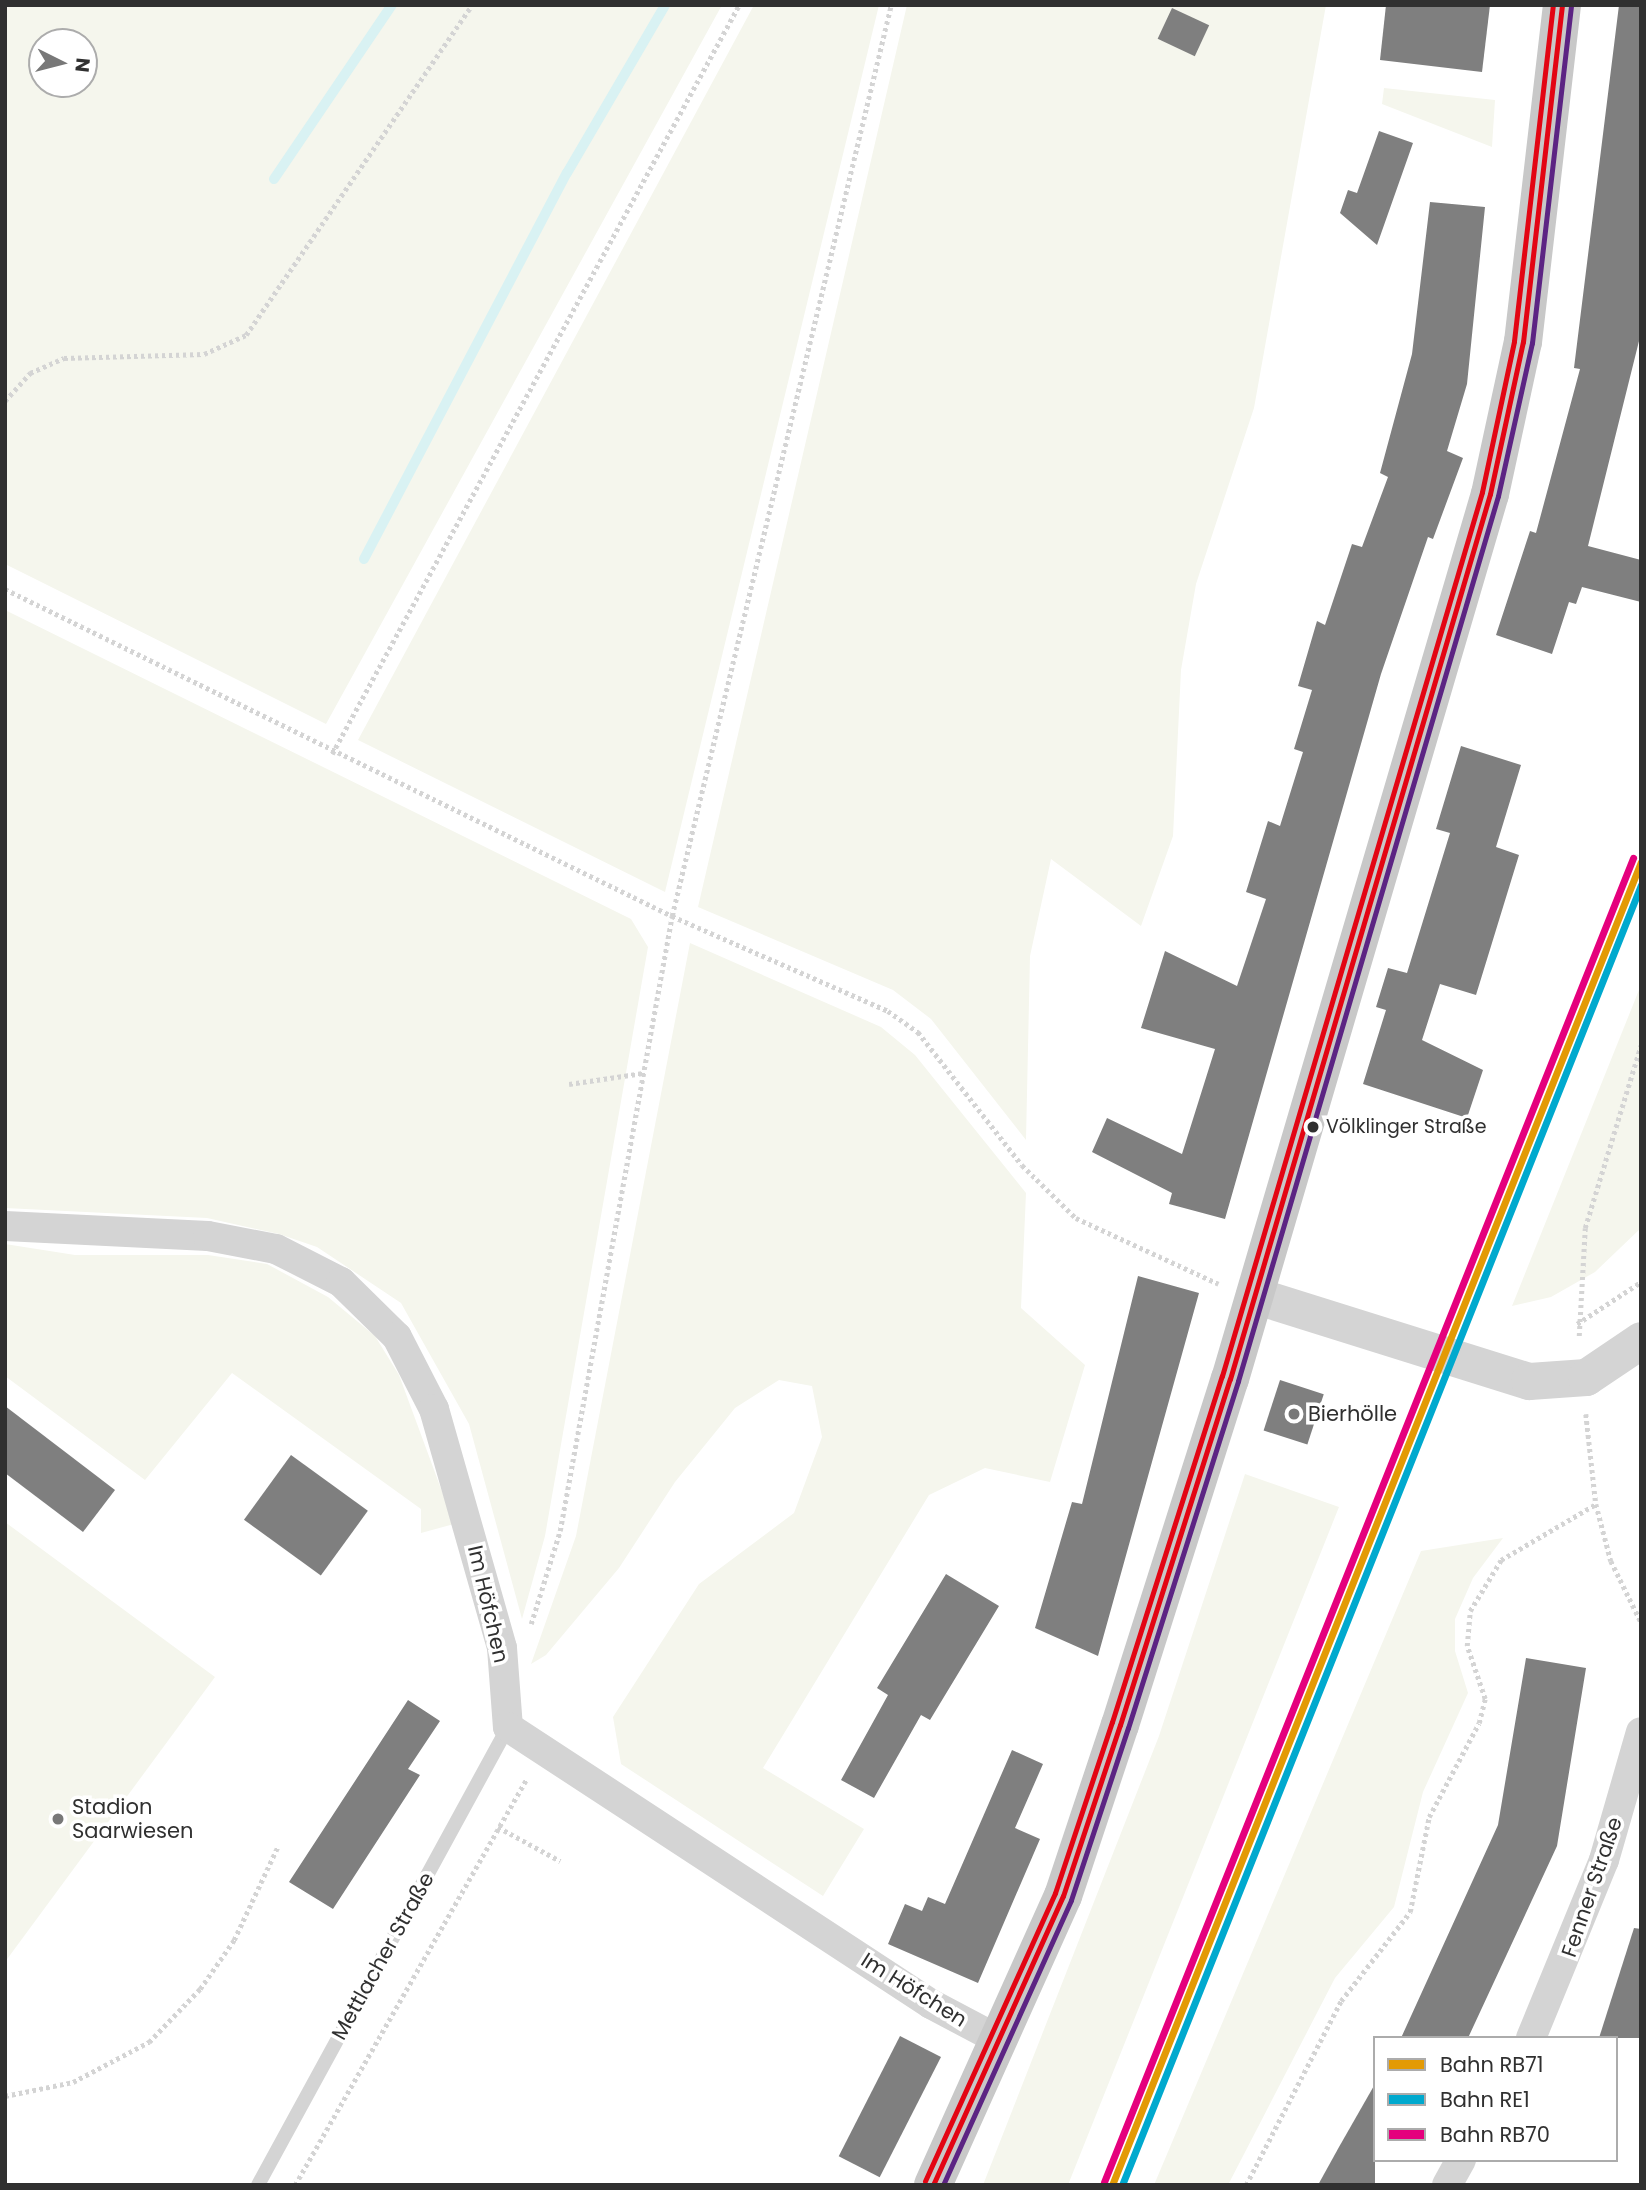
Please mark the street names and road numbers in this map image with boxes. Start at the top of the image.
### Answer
street label: Im Höfchen [462,1543,514,1665]
street label: Fenner Straße [1556,1814,1628,1960]
street label: Mettlacher Straße [326,1868,440,2044]
street label: Im Höfchen [856,1948,972,2032]

